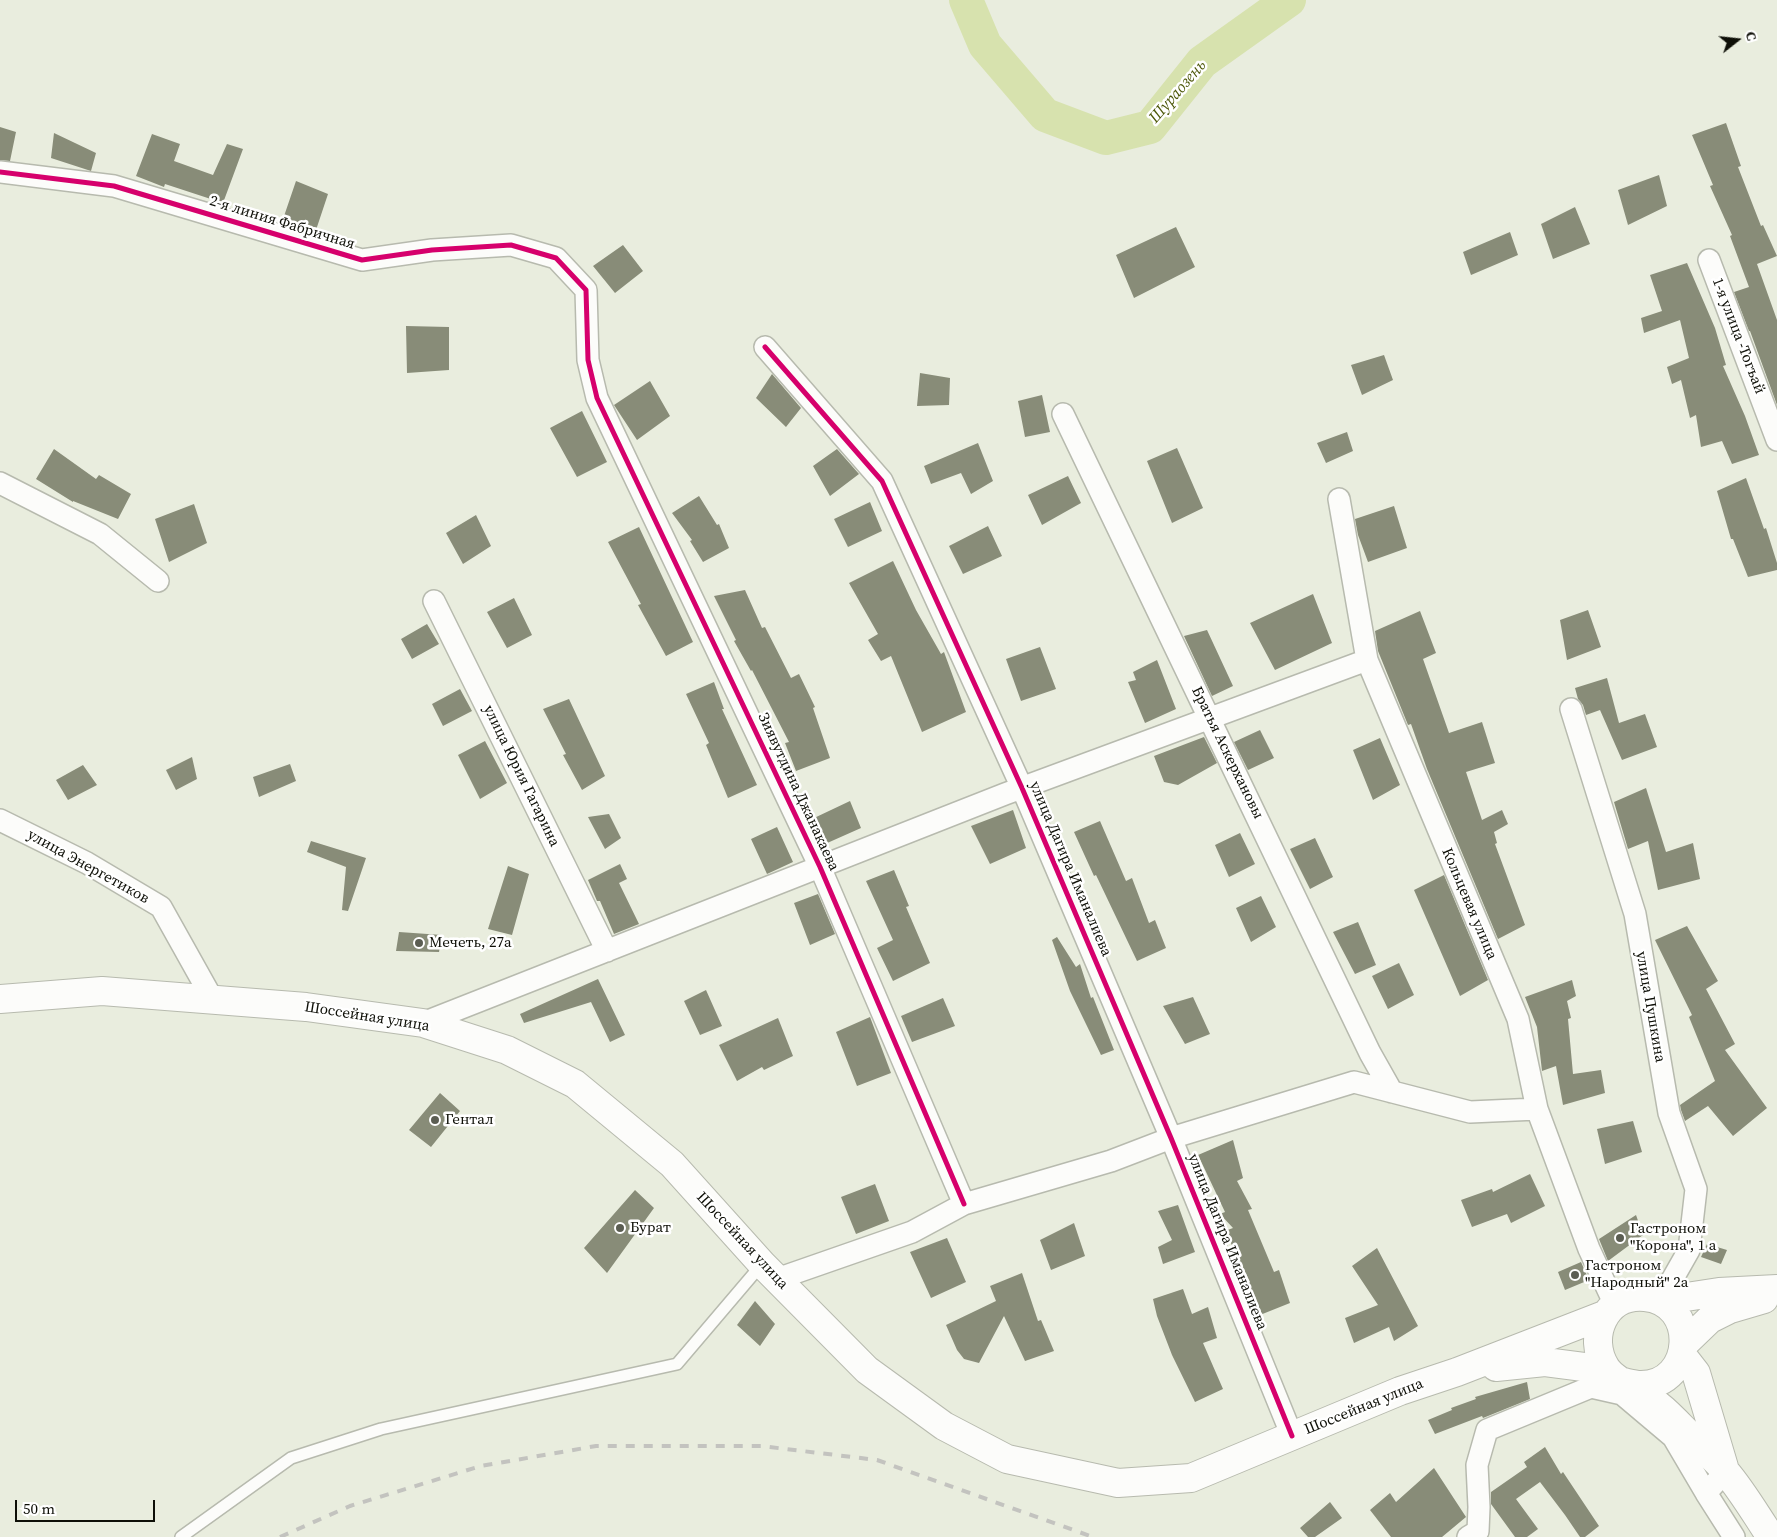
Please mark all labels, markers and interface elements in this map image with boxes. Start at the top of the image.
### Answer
north arrow [1712,15,1762,65]
text: С [1741,29,1762,43]
water label: Шураозень [1145,57,1211,127]
street label: 2-я линия Фабричная [207,192,357,254]
street label: 1-я улица -Тогъай [1708,275,1768,397]
street label: Братья Аскерхановы [1187,684,1267,822]
street label: улица Юрия Гагарина [479,702,563,850]
street label: Зиявутдина Джанакаева [753,710,843,874]
street label: улица Дагира Иманалиева [1025,779,1115,959]
street label: улица Энергетиков [24,826,152,908]
street label: Кольцевая улица [1437,845,1501,963]
place label: Мечеть, 27а [429,934,512,952]
marker: Мечеть, 27а [413,937,425,949]
street label: улица Пушкина [1631,950,1669,1064]
street label: Шоссейная улица [303,998,431,1036]
place label: Гентал [445,1111,494,1129]
marker: Гентал [429,1114,441,1126]
street label: улица Дагира Иманалиева [1183,1151,1271,1333]
street label: Шоссейная улица [692,1189,792,1293]
place label: Бурат [630,1219,671,1237]
place label: Гастроном "Корона", 1 а [1630,1220,1716,1255]
marker: Бурат [614,1222,626,1234]
marker: Гастроном "Корона", 1 а [1614,1232,1626,1244]
place label: Гастроном "Народный" 2а [1585,1257,1688,1292]
marker: Гастроном "Народный" 2а [1569,1269,1581,1281]
street label: Шоссейная улица [1302,1375,1426,1439]
scale bar [18,1490,158,1522]
text: 50 m [23,1498,55,1519]

